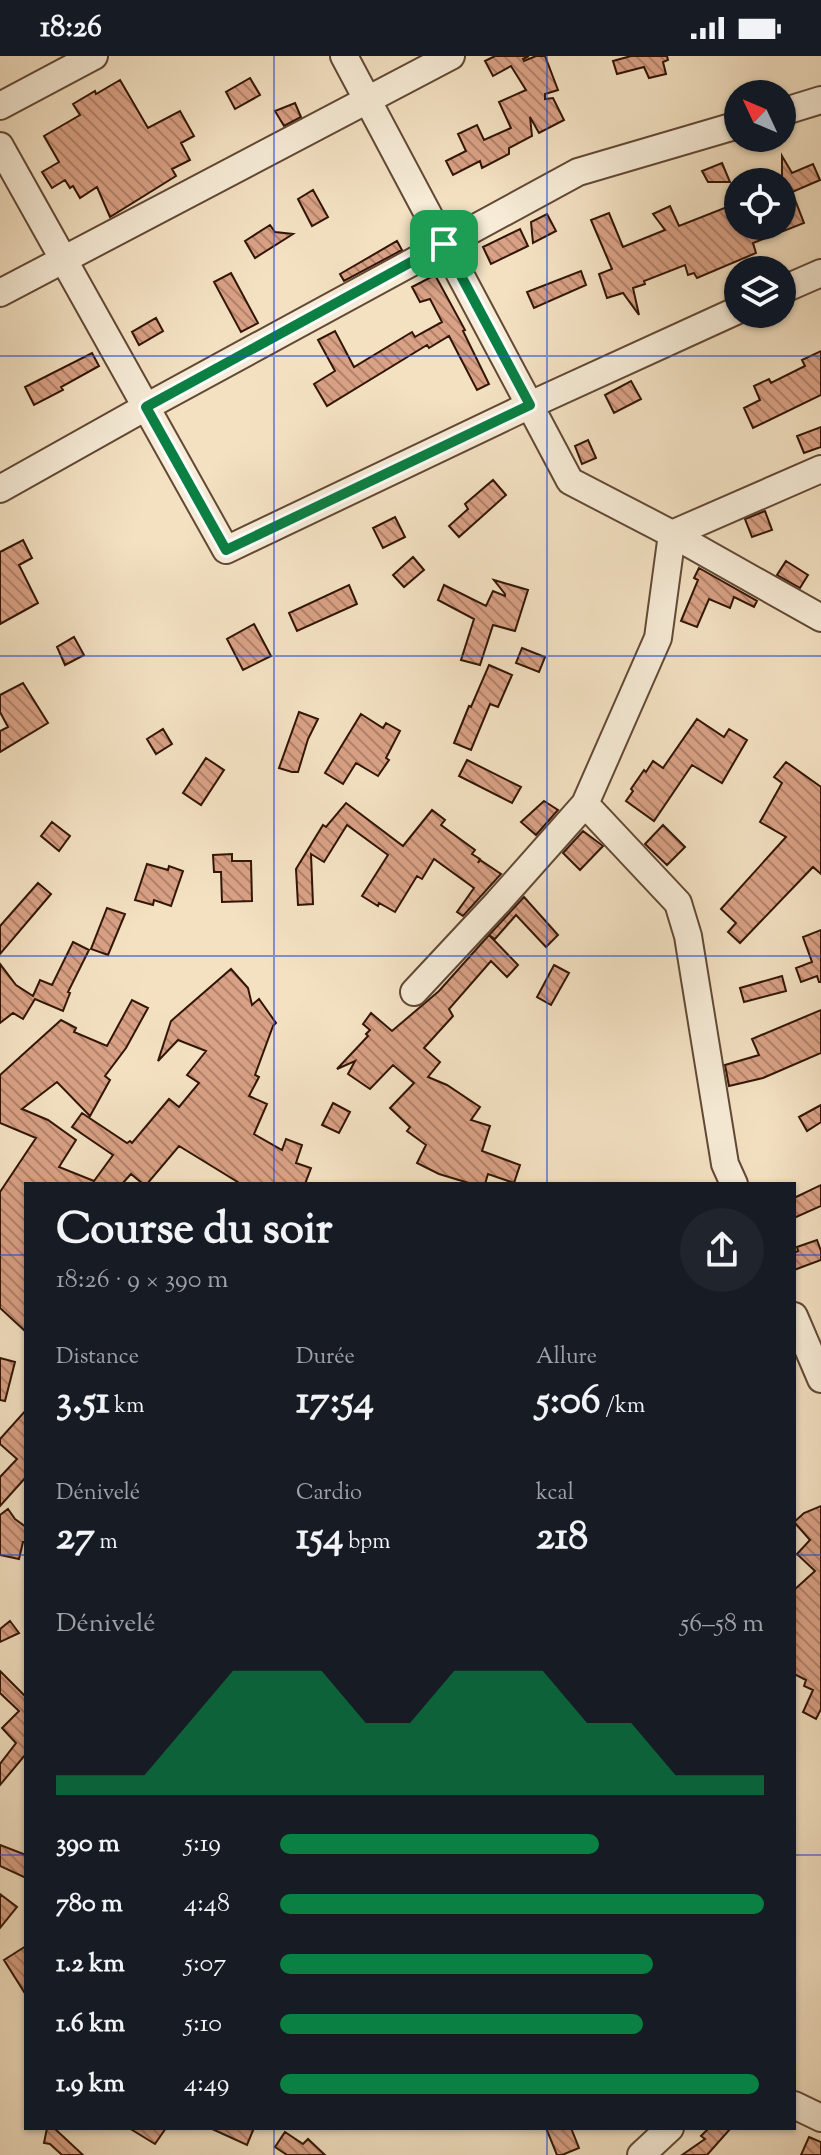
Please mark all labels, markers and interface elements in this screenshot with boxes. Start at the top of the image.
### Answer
text: 18:26 [40,7,102,50]
north arrow [724,80,796,152]
map controls [724,80,796,328]
button: locate [724,168,796,240]
pin [410,210,478,278]
icon: arrive [422,222,466,266]
button: layers [724,256,796,328]
text: Course du soir [56,1200,333,1263]
button: share [680,1208,764,1292]
text: 18:26 · 9 × 390 m [56,1262,228,1299]
text: Distance [56,1342,139,1374]
text: Durée [296,1342,355,1374]
text: Allure [536,1342,597,1374]
text: 3.51 [56,1374,110,1431]
text: 17:54 [296,1374,374,1431]
text: 5:06 [536,1374,601,1431]
text: km [110,1391,144,1423]
text: /km [601,1391,645,1423]
text: Dénivelé [56,1478,140,1510]
text: Cardio [296,1478,362,1510]
text: kcal [536,1478,574,1510]
text: 27 [56,1510,95,1567]
text: 154 [296,1510,343,1567]
text: 218 [536,1510,588,1567]
text: m [95,1527,118,1559]
text: bpm [343,1527,390,1559]
text: Dénivelé [56,1606,155,1643]
text: 56–58 m [680,1606,764,1643]
text: 390 m [56,1826,120,1863]
text: 5:19 [184,1826,221,1863]
text: 780 m [56,1886,123,1923]
text: 4:48 [184,1886,230,1923]
text: 1.2 km [56,1946,125,1983]
text: 5:07 [184,1946,226,1983]
text: 1.6 km [56,2006,125,2043]
text: 5:10 [184,2006,222,2043]
text: 1.9 km [56,2066,125,2103]
text: 4:49 [184,2066,229,2103]

